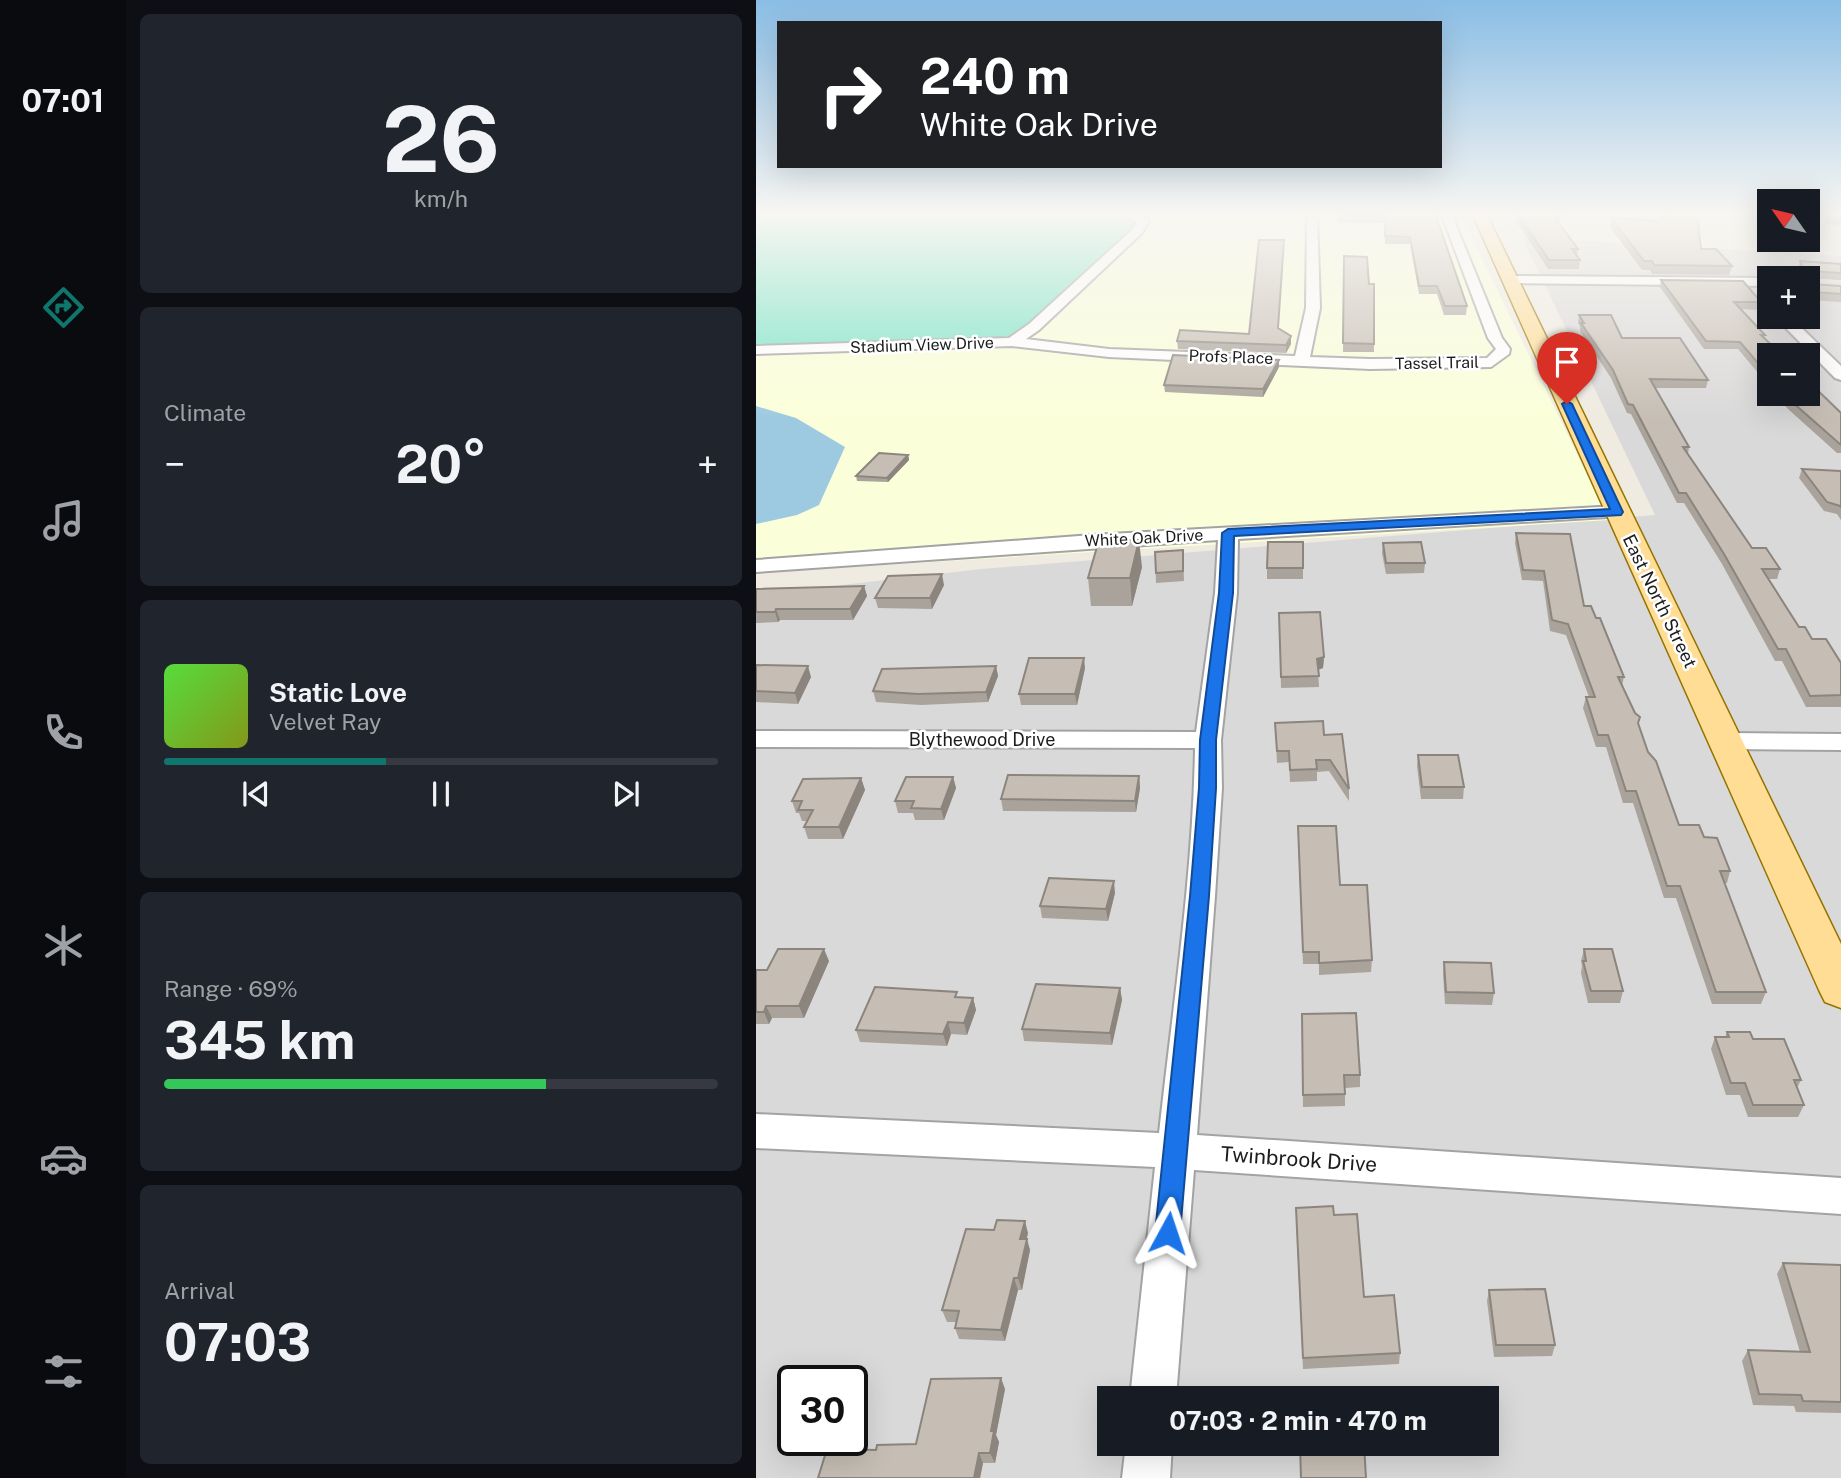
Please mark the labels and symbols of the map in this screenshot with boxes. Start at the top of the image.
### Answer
north arrow [1757,189,1820,252]
pin [1537,332,1597,404]
street label: Stadium View Drive [850,333,994,357]
street label: Profs Place [1188,346,1274,368]
street label: Tassel Trail [1395,353,1479,373]
street label: White Oak Drive [1084,525,1204,551]
street label: East North Street [1619,531,1701,671]
street label: Blythewood Drive [909,729,1055,750]
street label: Twinbrook Drive [1220,1141,1378,1177]
position arrow [1131,1196,1205,1270]
speed limit sign: 30 [777,1365,868,1456]

